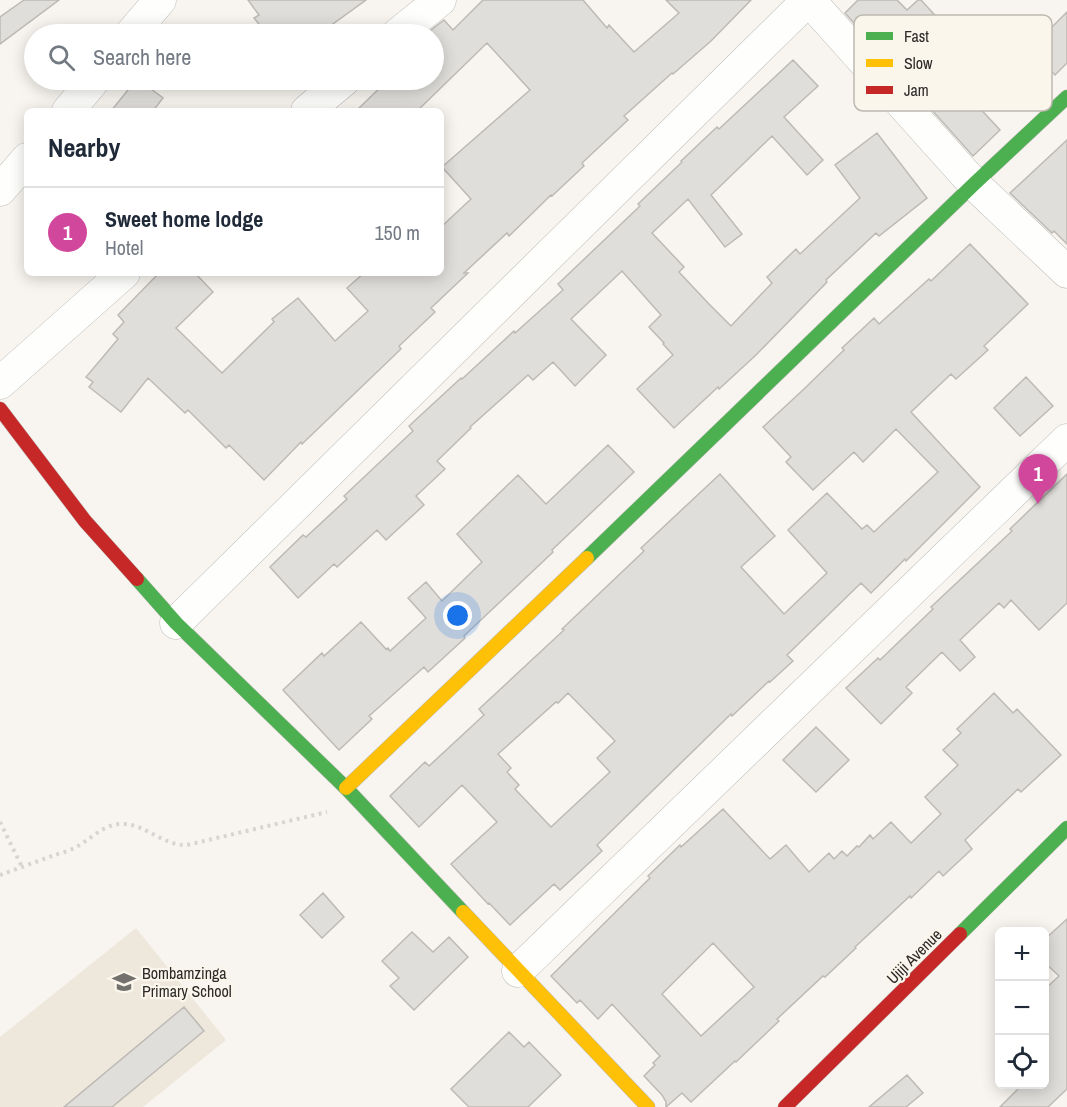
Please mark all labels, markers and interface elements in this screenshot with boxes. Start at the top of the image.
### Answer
legend [854,15,1052,111]
search box [24,24,444,90]
text: Fast [904,25,929,47]
icon: search [45,41,78,74]
text: Search here [93,42,191,72]
text: Slow [904,52,933,74]
text: Jam [904,79,929,101]
text: Nearby [48,130,120,165]
text: Sweet home lodge [105,204,263,234]
text: 1 [63,219,72,246]
text: 150 m [374,219,420,246]
text: Hotel [105,234,143,261]
pin: 1 [1018,454,1058,504]
your location [443,601,472,630]
street label: Ujiji Avenue [882,924,946,988]
map controls [995,927,1049,1089]
button: + [995,927,1049,981]
place label: Bombamzinga Primary School [142,962,232,1002]
school or university icon: Bombamzinga Primary School [111,969,137,995]
button: − [995,981,1049,1035]
button: locate [995,1035,1049,1089]

